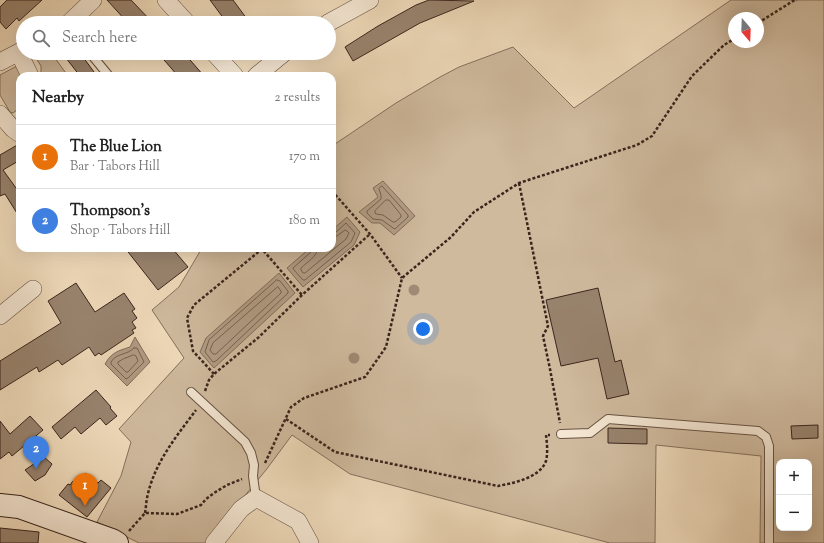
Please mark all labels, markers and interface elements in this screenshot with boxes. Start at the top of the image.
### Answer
north arrow [728,12,764,48]
search box [16,16,336,60]
icon: search [30,27,52,49]
text: Search here [62,28,137,49]
text: Nearby [32,86,84,110]
text: 2 results [275,89,320,107]
text: The Blue Lion [70,137,162,158]
text: 1 [43,148,47,166]
text: 170 m [289,148,320,166]
text: Bar · Tabors Hill [70,158,160,176]
text: Thompson's [70,201,150,222]
text: 2 [42,212,48,230]
text: 180 m [289,212,320,230]
text: Shop · Tabors Hill [70,222,170,240]
your location [413,319,433,339]
pin: 2 [23,436,49,469]
map controls [776,459,812,531]
button: + [776,459,812,495]
pin: 1 [72,473,98,506]
button: − [776,495,812,531]

